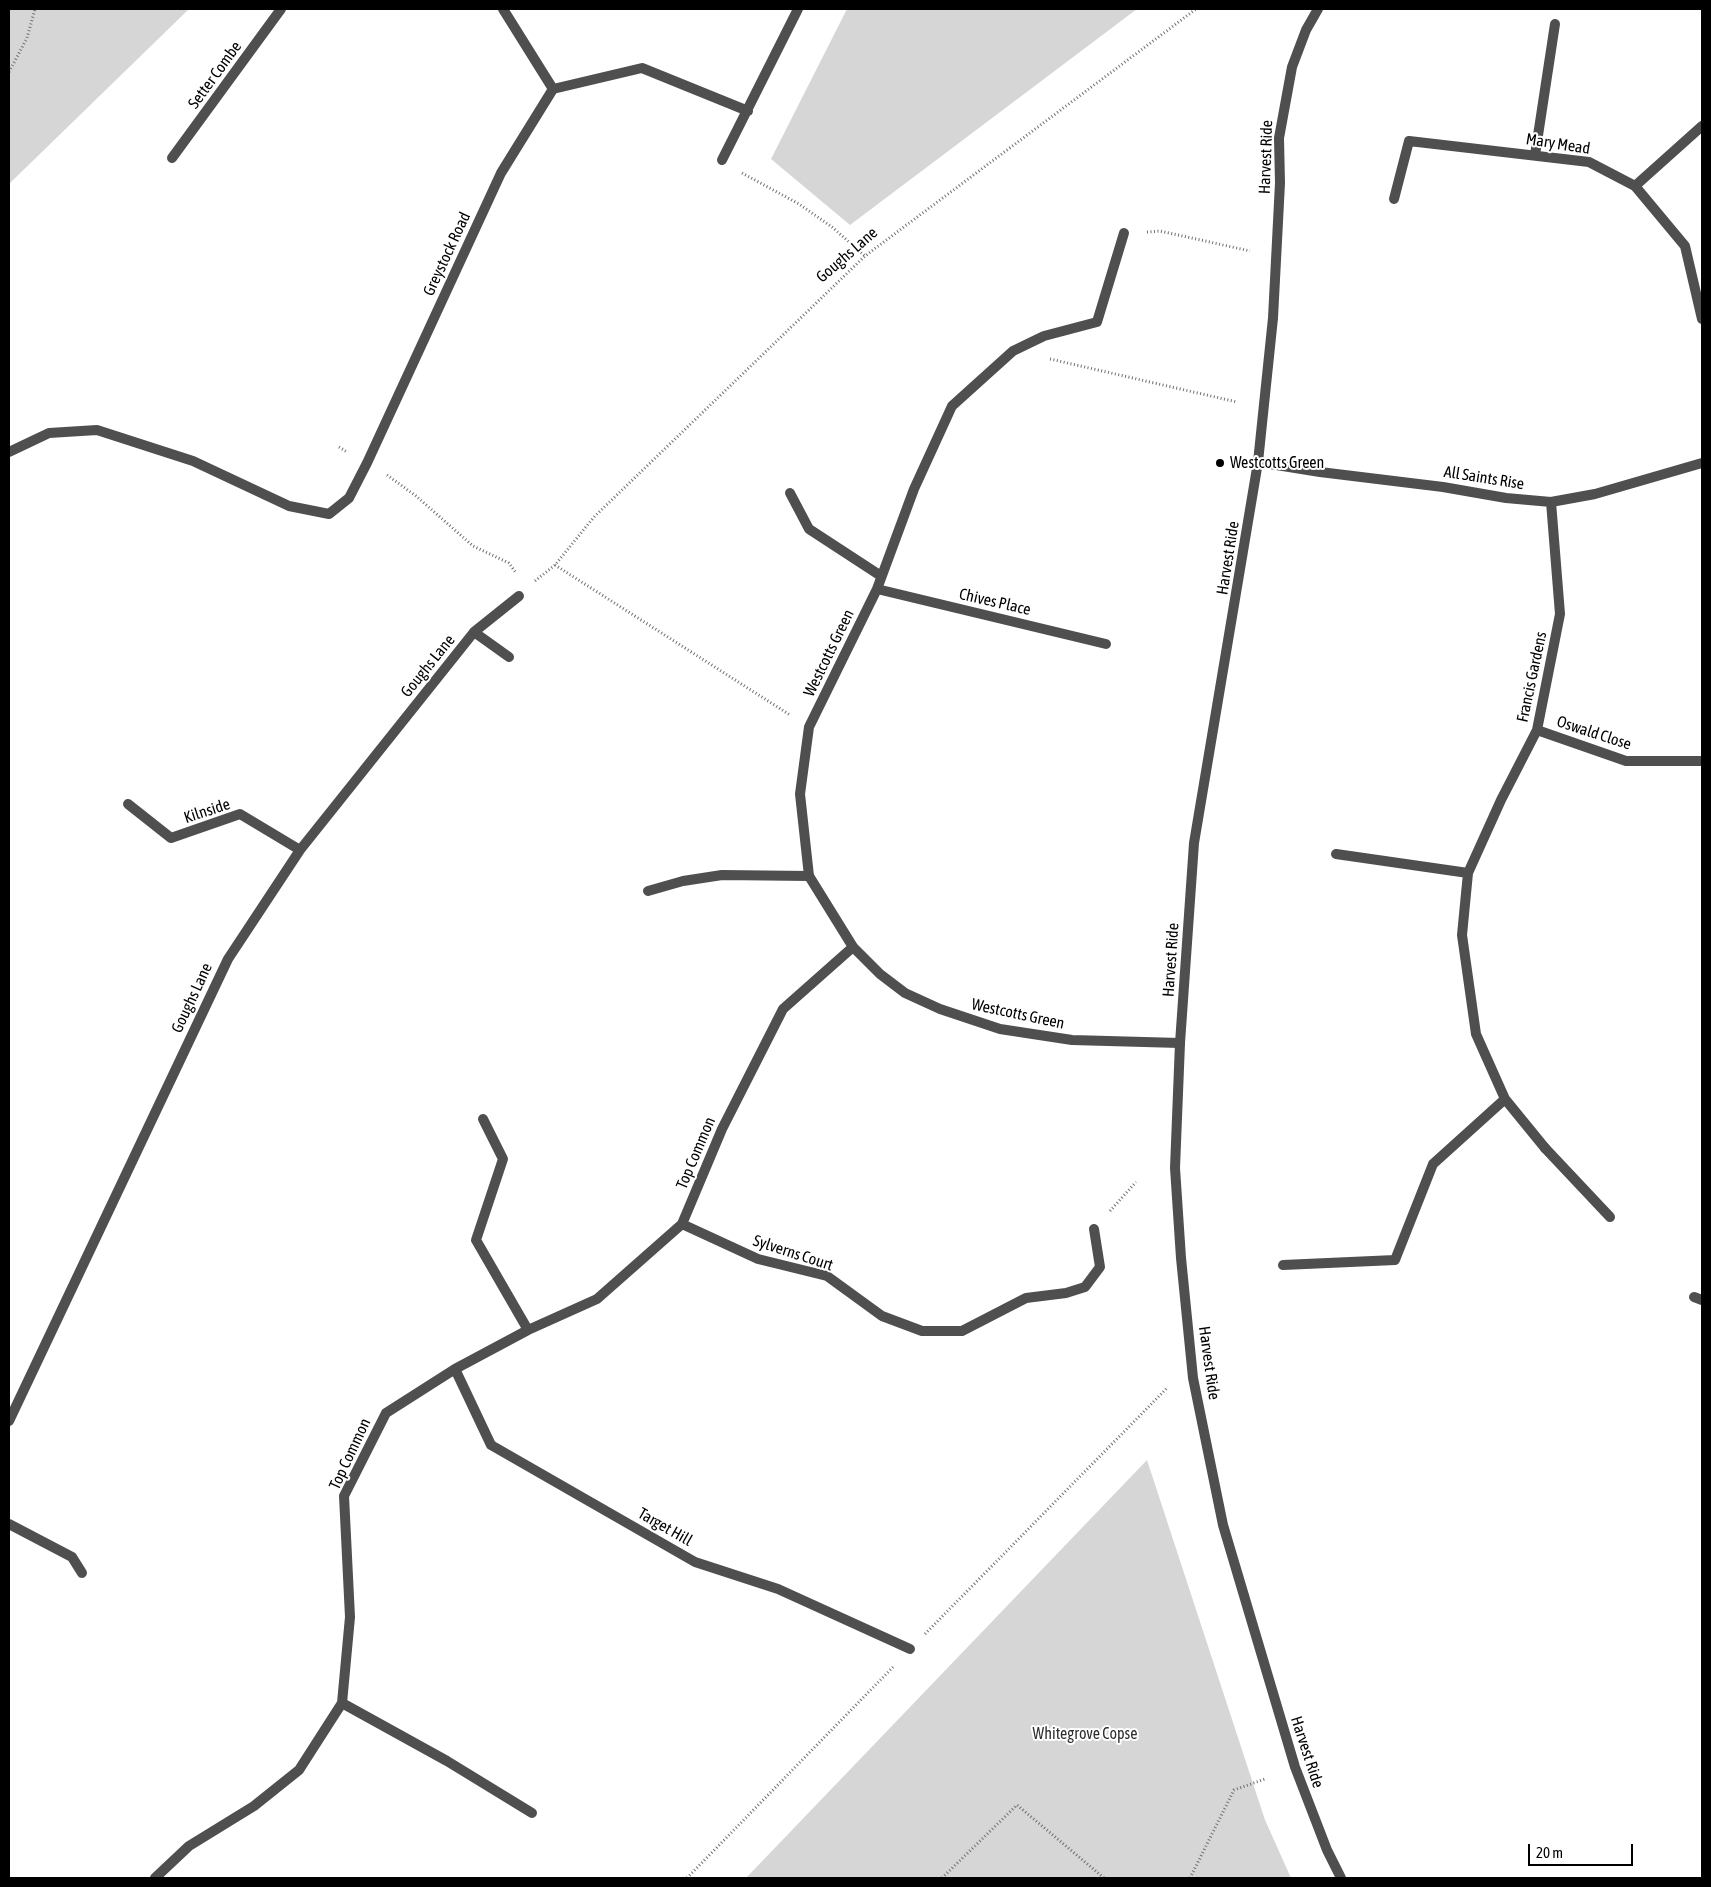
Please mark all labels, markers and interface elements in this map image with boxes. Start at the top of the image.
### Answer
street label: Setter Combe [184,38,246,112]
street label: Harvest Ride [1255,120,1277,194]
street label: Mary Mead [1525,129,1591,159]
street label: Greystock Road [419,209,475,299]
street label: Goughs Lane [812,223,882,287]
place label: Westcotts Green [1230,453,1324,473]
marker: Westcotts Green [1214,457,1226,469]
street label: All Saints Rise [1442,462,1526,494]
street label: Harvest Ride [1213,520,1243,596]
street label: Chives Place [957,584,1033,620]
street label: Westcotts Green [800,606,858,700]
street label: Francis Gardens [1513,630,1551,724]
street label: Goughs Lane [397,631,459,701]
street label: Oswald Close [1554,712,1634,754]
street label: Kilnside [181,795,233,827]
street label: Harvest Ride [1159,922,1183,998]
street label: Goughs Lane [167,960,217,1036]
street label: Westcotts Green [970,995,1066,1033]
street label: Top Common [672,1114,720,1192]
street label: Sylverns Court [751,1231,835,1275]
street label: Harvest Ride [1194,1325,1224,1401]
street label: Top Common [325,1415,375,1493]
street label: Target Hill [634,1504,696,1550]
street label: Harvest Ride [1286,1714,1328,1790]
park label: Whitegrove Copse [1033,1724,1137,1744]
scale bar [1531,1834,1636,1866]
text: 20 m [1536,1844,1563,1861]

